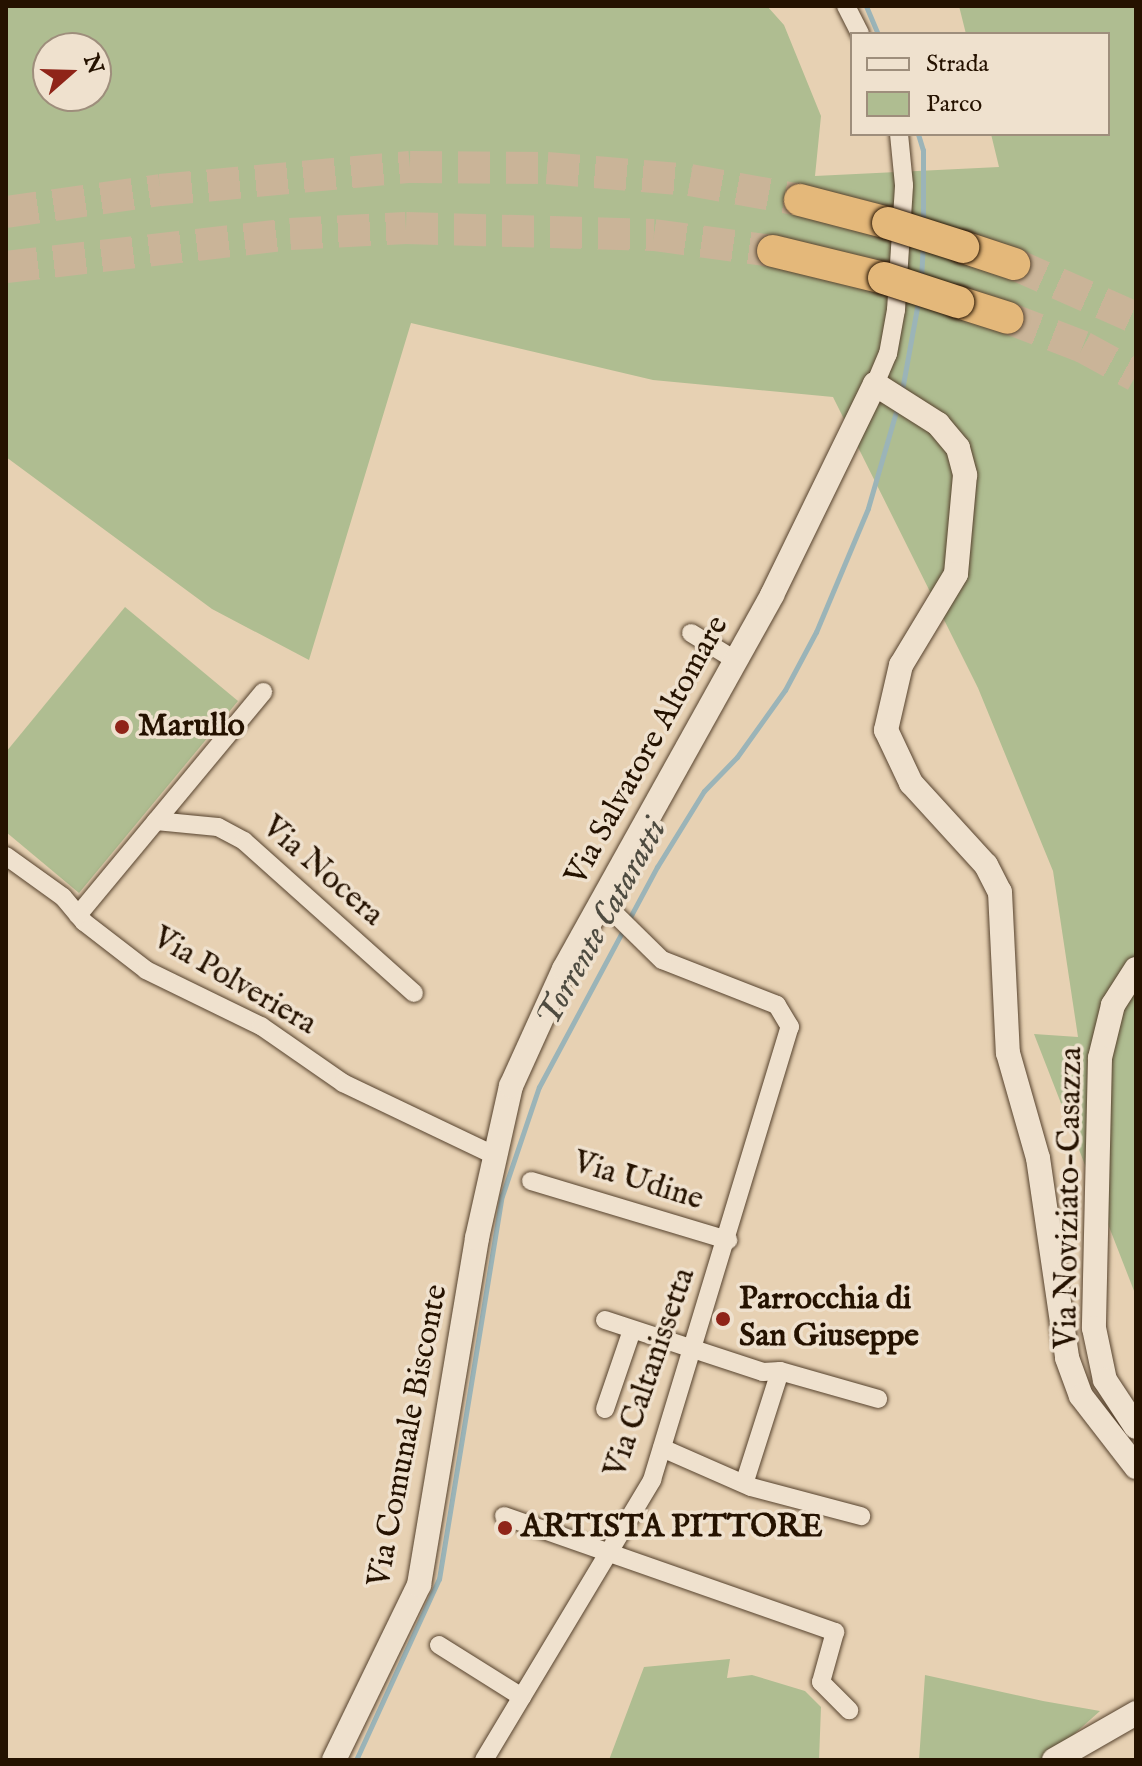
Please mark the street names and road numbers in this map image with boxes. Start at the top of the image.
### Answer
street label: Via Salvatore Altomare [558,610,738,892]
street label: Via Nocera [253,809,391,935]
street label: Via Polveriera [145,920,323,1044]
street label: Via Noviziato-Casazza [1048,1047,1092,1349]
street label: Via Udine [568,1144,708,1220]
street label: Via Caltanissetta [597,1263,705,1483]
street label: Via Comunale Bisconte [361,1282,457,1590]

